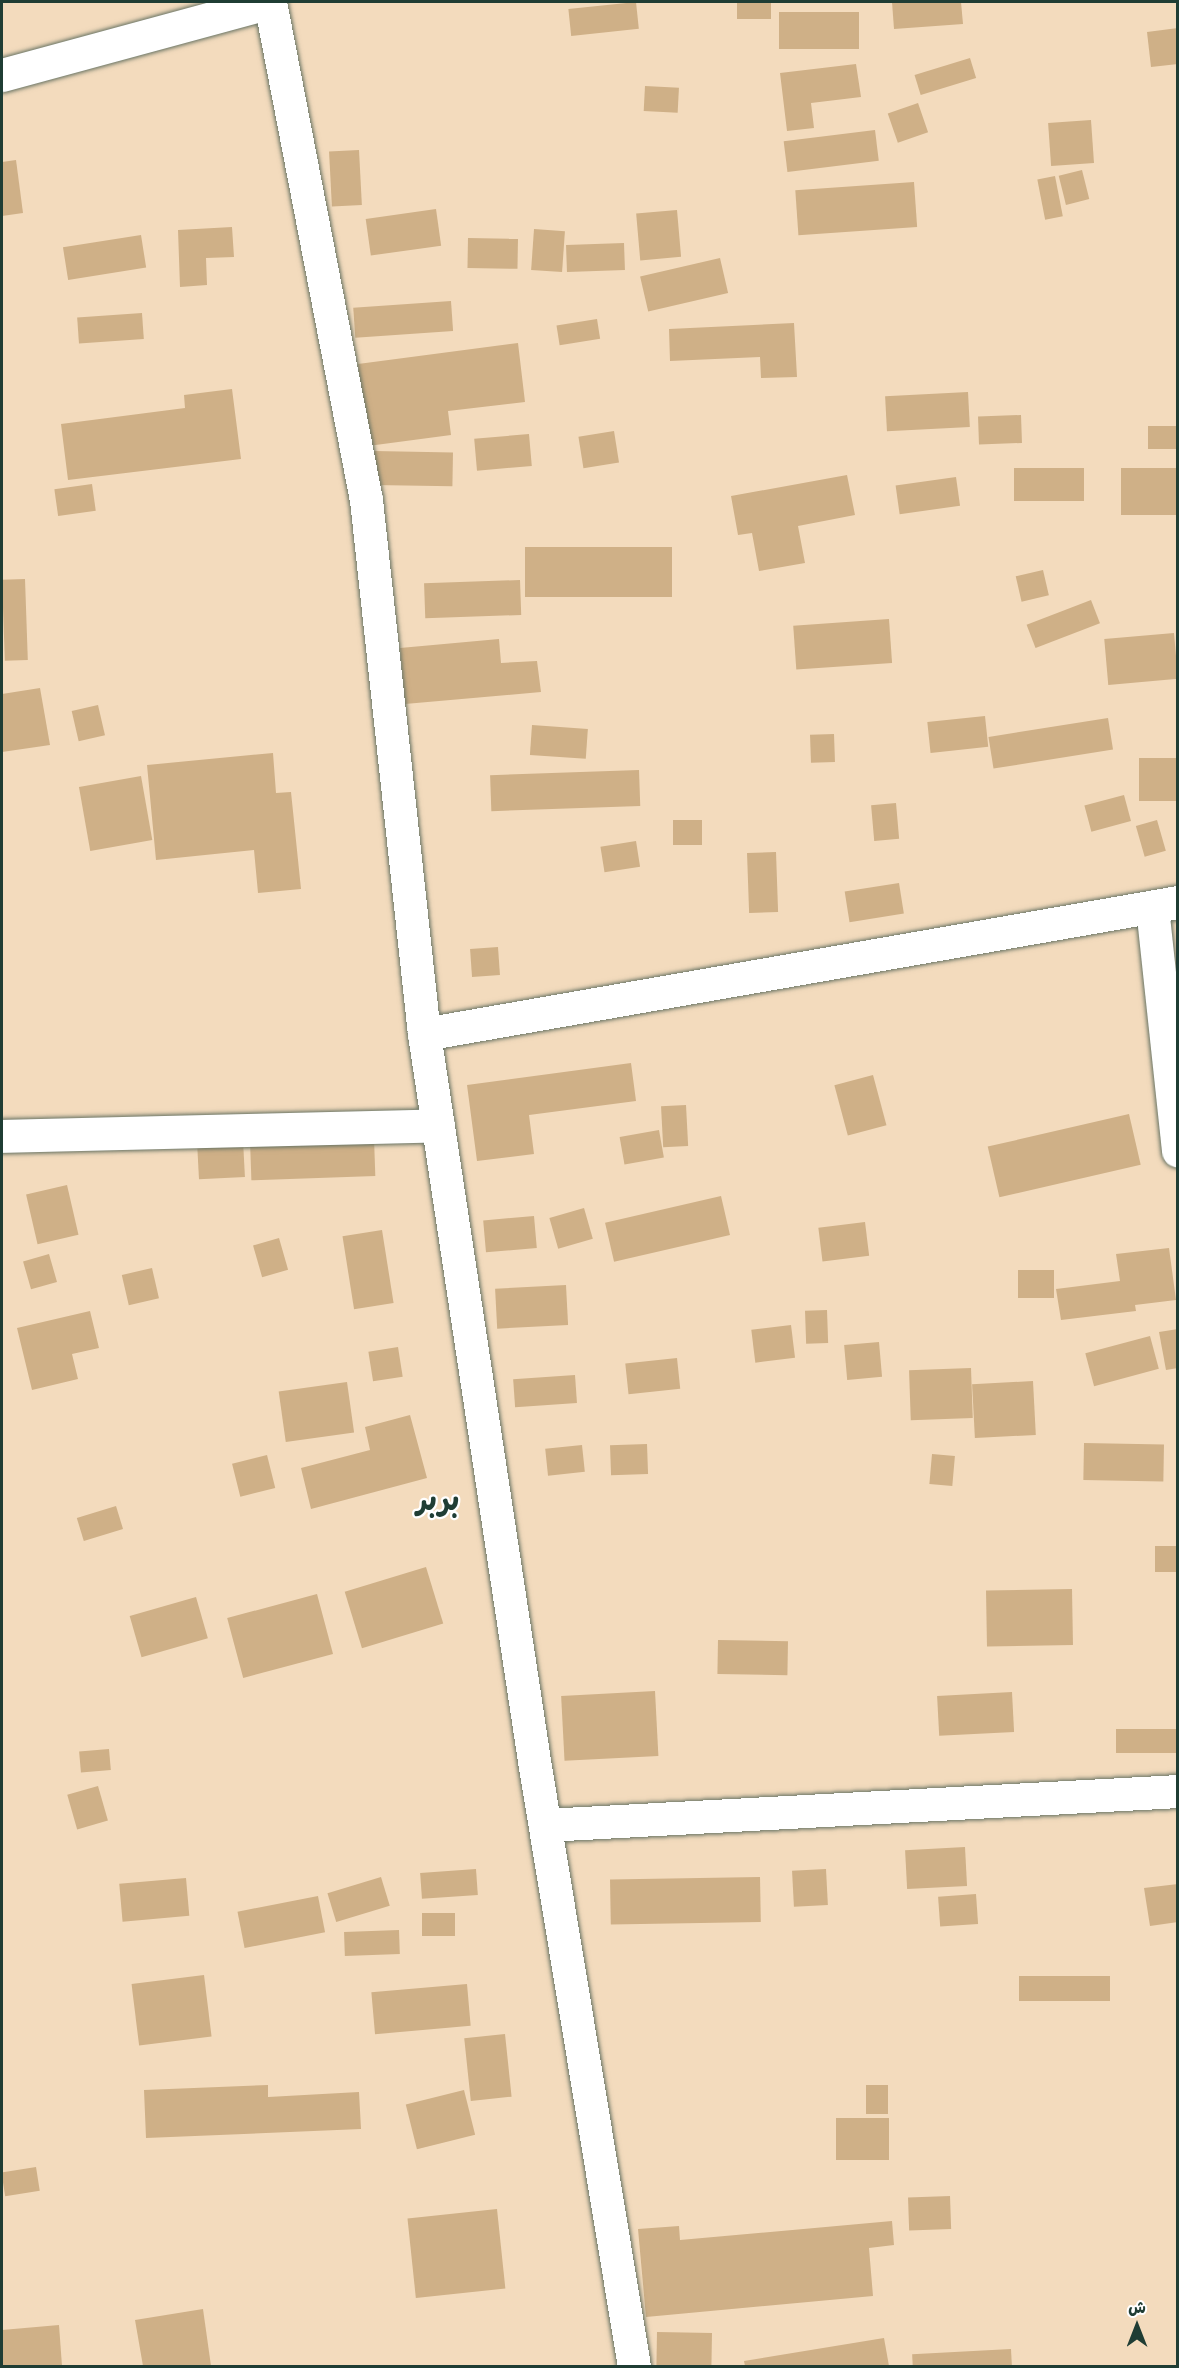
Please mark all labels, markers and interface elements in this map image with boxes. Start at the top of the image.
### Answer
district label: بربر [416,1482,460,1518]
text: ش [1128,2293,1146,2322]
north arrow [1107,2296,1167,2356]

